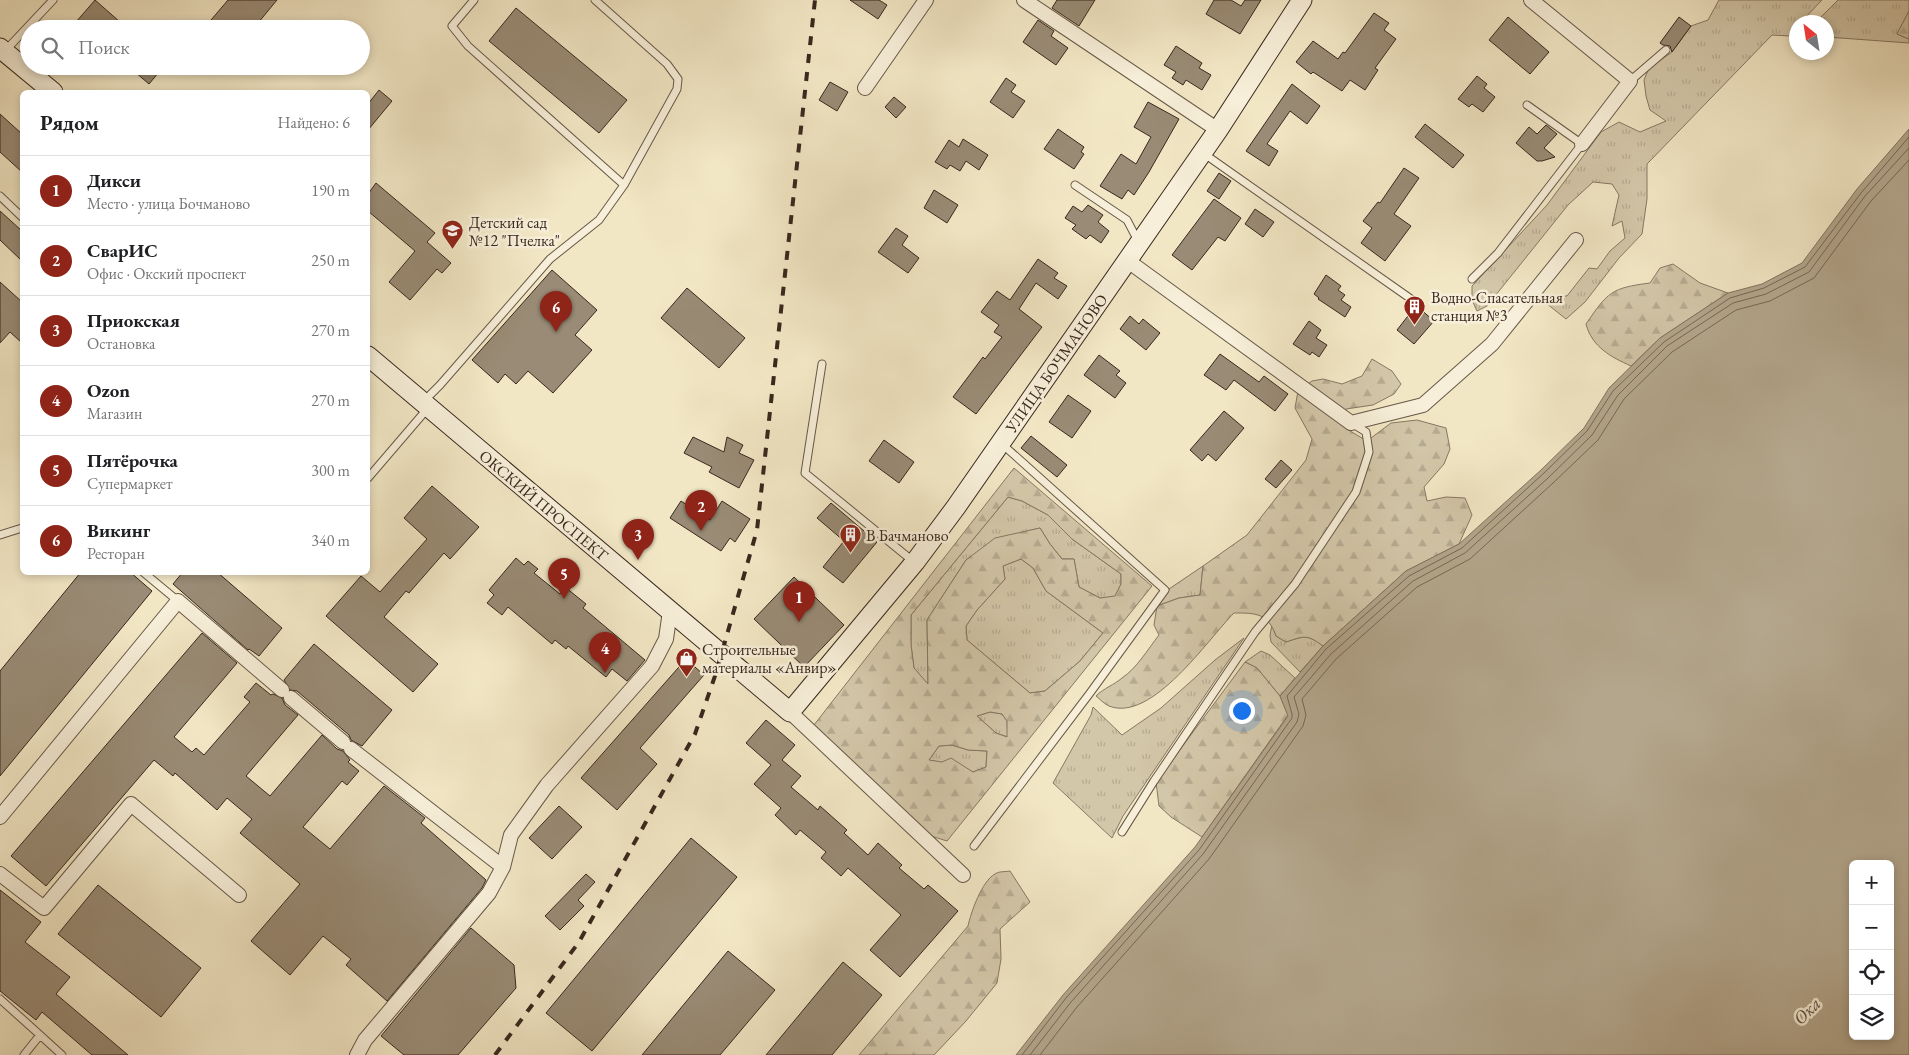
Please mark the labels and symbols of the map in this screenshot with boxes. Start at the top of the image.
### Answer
north arrow [1789,15,1834,60]
place label: Детский сад №12 "Пчелка" [469,212,560,251]
school or university icon: Детский сад №12 "Пчелка" [441,219,465,250]
place label: Водно-Спасательная станция №3 [1431,287,1563,326]
street label: УЛИЦА БОЧМАНОВО [1000,290,1112,438]
pin: 6 [540,291,572,332]
building icon: Водно-Спасательная станция №3 [1403,294,1427,325]
street label: ОКСКИЙ ПРОСПЕКТ [475,445,613,566]
pin: 2 [685,490,717,531]
pin: 3 [622,519,654,560]
building icon: В Бачманово [838,523,862,554]
place label: В Бачманово [866,525,949,546]
pin: 5 [548,558,580,599]
pin: 1 [783,581,815,622]
pin: 4 [589,632,621,673]
place label: Строительные материалы «Анвир» [702,639,837,678]
shop icon: Строительные материалы «Анвир» [674,646,698,677]
your location [1229,698,1255,724]
water label: Ока [1788,992,1825,1029]

